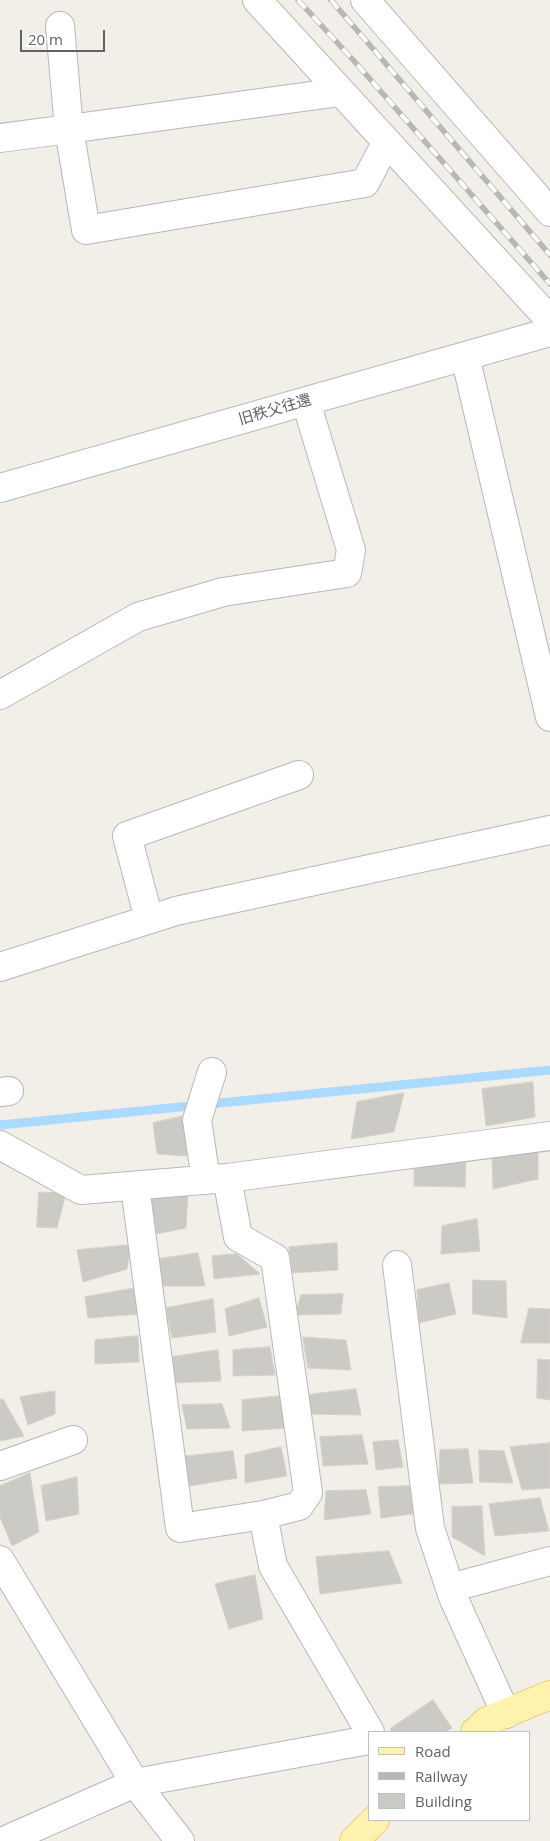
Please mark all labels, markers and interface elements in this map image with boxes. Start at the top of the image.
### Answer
scale bar [22,20,108,52]
text: 20 m [28,29,63,49]
street label: 旧秩父往還 [236,391,314,429]
legend [368,1731,530,1821]
text: Road [415,1741,451,1761]
text: Railway [415,1766,468,1786]
text: Building [415,1791,472,1811]

